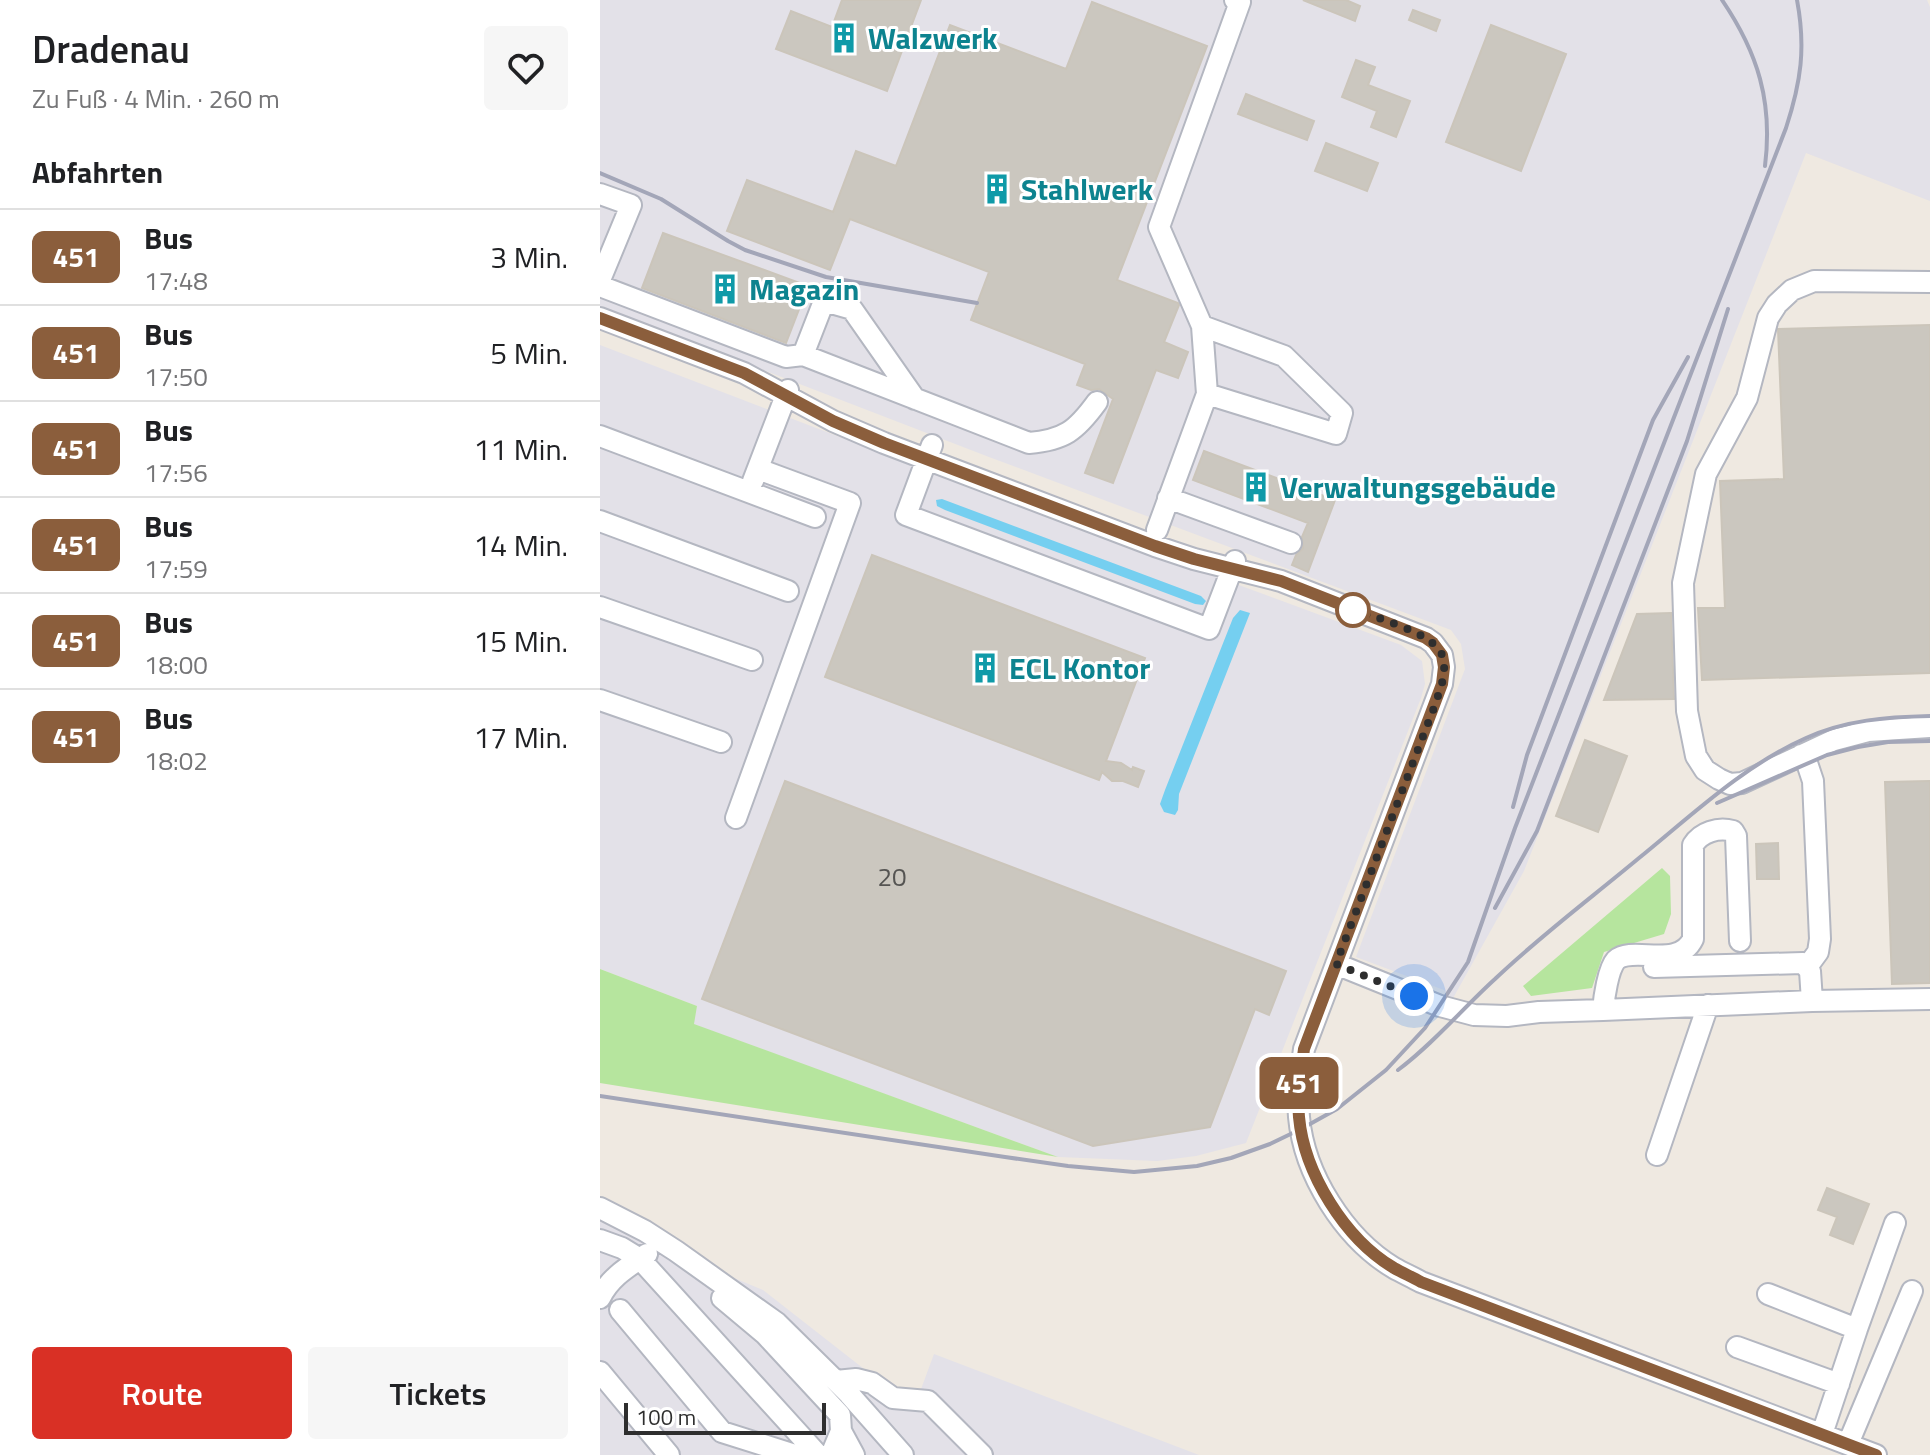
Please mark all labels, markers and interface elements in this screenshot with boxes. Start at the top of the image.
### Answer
place label: Walzwerk [868,15,998,61]
text: Dradenau [32,20,190,78]
building icon: Walzwerk [827,21,861,55]
button: heart [484,26,568,110]
text: Zu Fuß · 4 Min. · 260 m [32,79,280,118]
text: Abfahrten [32,149,163,195]
place label: Stahlwerk [1021,166,1154,212]
building icon: Stahlwerk [980,172,1014,206]
text: Bus [144,215,193,261]
text: 3 Min. [490,234,568,280]
text: 451 [52,235,100,278]
text: 17:48 [144,261,208,300]
place label: Magazin [749,266,859,312]
building icon: Magazin [708,272,742,306]
text: Bus [144,311,193,357]
text: 5 Min. [490,330,568,376]
text: 451 [52,331,100,374]
text: 17:50 [144,357,208,396]
text: Bus [144,407,193,453]
text: 11 Min. [473,426,568,472]
text: 451 [52,427,100,470]
text: 17:56 [144,453,208,492]
place label: Verwaltungsgebäude [1280,464,1556,510]
building icon: Verwaltungsgebäude [1239,470,1273,504]
text: Bus [144,503,193,549]
text: 14 Min. [473,522,568,568]
text: 451 [52,523,100,566]
text: 17:59 [144,549,208,588]
unlabelled marker [1336,593,1370,627]
text: Bus [144,599,193,645]
text: 15 Min. [473,618,568,664]
text: 451 [52,619,100,662]
text: 18:00 [144,645,208,684]
place label: ECL Kontor [1009,645,1150,691]
building icon: ECL Kontor [968,651,1002,685]
text: Bus [144,695,193,741]
text: 17 Min. [473,714,568,760]
text: 451 [52,715,100,758]
text: 18:02 [144,741,208,780]
house number: 20 [877,857,907,896]
your location [1394,976,1434,1016]
line badge: 451 [1253,1057,1345,1109]
text: 451 [1275,1061,1323,1104]
button: Route [32,1347,292,1439]
button: Tickets [308,1347,568,1439]
scale bar [624,1399,826,1435]
text: 100 m [636,1400,696,1434]

